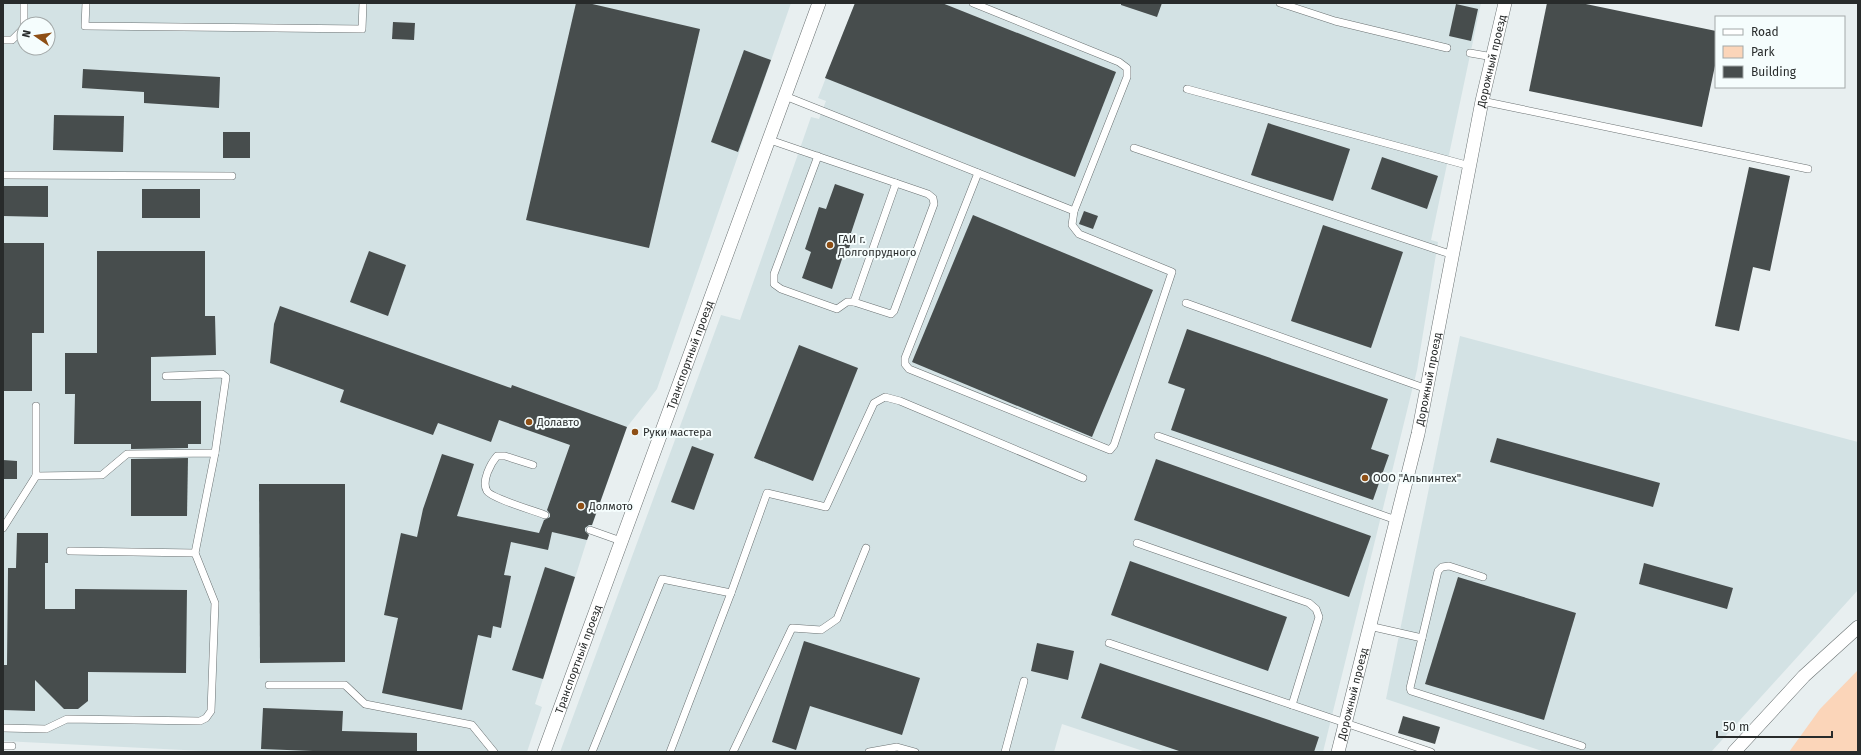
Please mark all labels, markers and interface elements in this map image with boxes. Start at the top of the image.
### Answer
street label: Дорожный проезд [1475,14,1509,110]
north arrow [16,16,56,56]
legend [1715,16,1845,88]
text: Road [1751,25,1779,39]
text: N [20,29,34,39]
text: Park [1751,45,1775,59]
text: Building [1751,65,1797,79]
place label: ГАИ г. Долгопрудного [837,233,916,259]
marker: ГАИ г. Долгопрудного [825,240,835,250]
street label: Транспортный проезд [664,299,716,411]
street label: Дорожный проезд [1414,331,1444,428]
place label: Долавто [536,416,579,429]
marker: Долавто [524,417,534,427]
place label: Руки мастера [643,426,712,439]
marker: Руки мастера [630,427,640,437]
place label: ООО "Альпинтех" [1373,472,1461,485]
marker: ООО "Альпинтех" [1360,473,1370,483]
place label: Долмото [588,500,633,513]
marker: Долмото [576,501,586,511]
street label: Транспортный проезд [553,603,605,715]
street label: Дорожный проезд [1335,646,1371,742]
scale bar [1717,713,1832,739]
text: 50 m [1723,720,1749,734]

